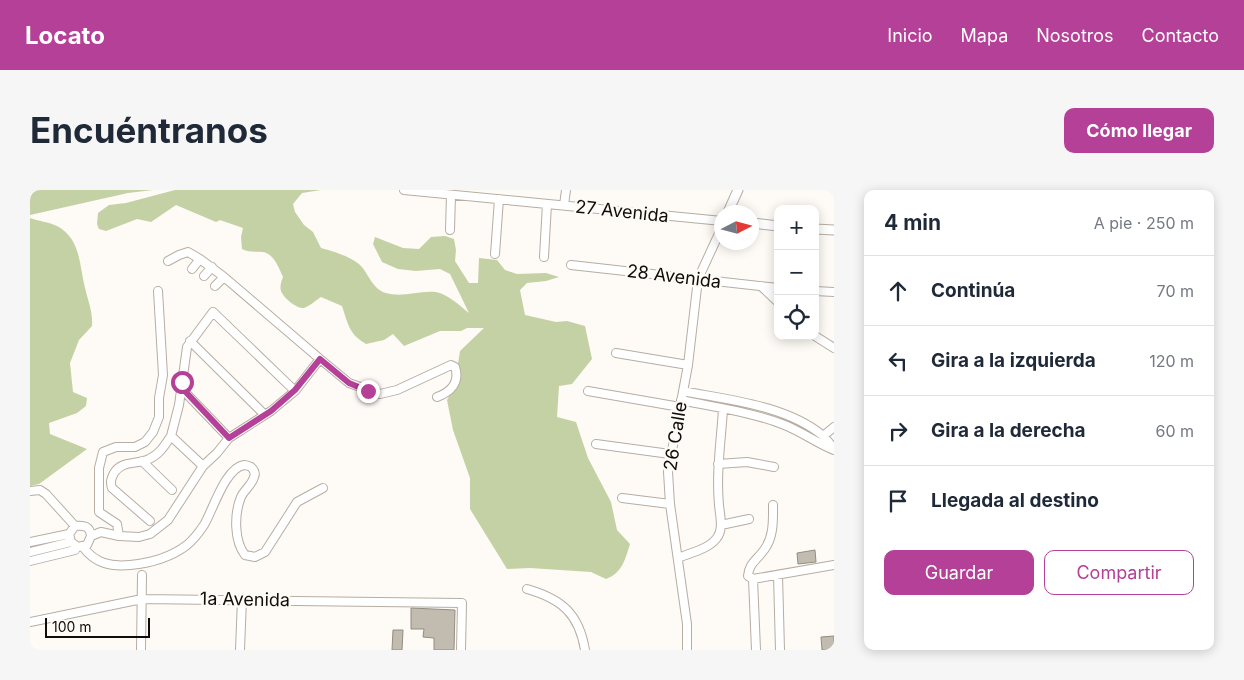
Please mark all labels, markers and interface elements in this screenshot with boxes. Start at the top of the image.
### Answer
text: Locato [25,21,105,50]
text: Inicio [887,25,933,46]
text: Mapa [961,25,1008,46]
text: Nosotros [1036,25,1114,46]
text: Contacto [1142,25,1219,46]
button: Cómo llegar [1064,108,1214,153]
text: Encuéntranos [30,109,268,151]
street label: 27 Avenida [574,196,670,226]
north arrow [714,205,759,250]
map controls [774,205,819,340]
button: + [774,205,819,250]
text: 4 min [884,210,941,235]
text: A pie · 250 m [1094,213,1194,233]
button: − [774,250,819,295]
street label: 28 Avenida [626,260,722,292]
icon: ahead [884,277,912,305]
text: Continúa [931,279,1015,302]
text: 70 m [1157,281,1194,301]
button: locate [774,295,819,340]
icon: left [884,347,912,375]
text: Gira a la izquierda [931,349,1096,372]
text: 120 m [1149,351,1194,371]
route start [171,371,194,394]
route end [357,380,380,403]
street label: 26 Calle [659,400,691,472]
icon: right [884,417,912,445]
text: Gira a la derecha [931,419,1086,442]
text: 60 m [1155,421,1194,441]
icon: arrive [884,487,912,515]
text: Llegada al destino [931,489,1099,512]
button: Guardar [884,550,1034,595]
button: Compartir [1044,550,1194,595]
street label: 1a Avenida [200,588,290,610]
scale bar [45,615,150,638]
text: 100 m [52,618,92,635]

